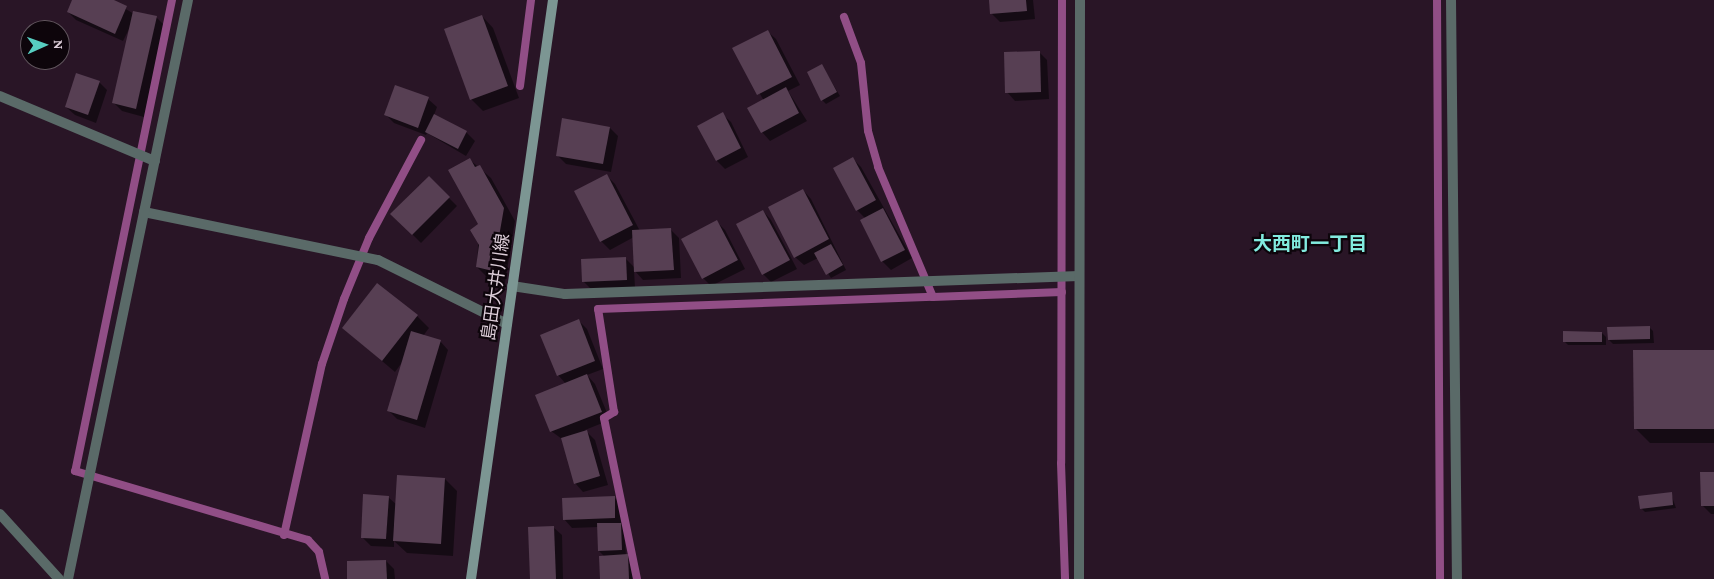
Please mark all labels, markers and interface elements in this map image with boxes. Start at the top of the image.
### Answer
north arrow [20,20,70,70]
text: N [51,39,67,50]
street label: 島田大井川線 [478,232,514,342]
district label: 大西町一丁目 [1253,233,1367,255]

